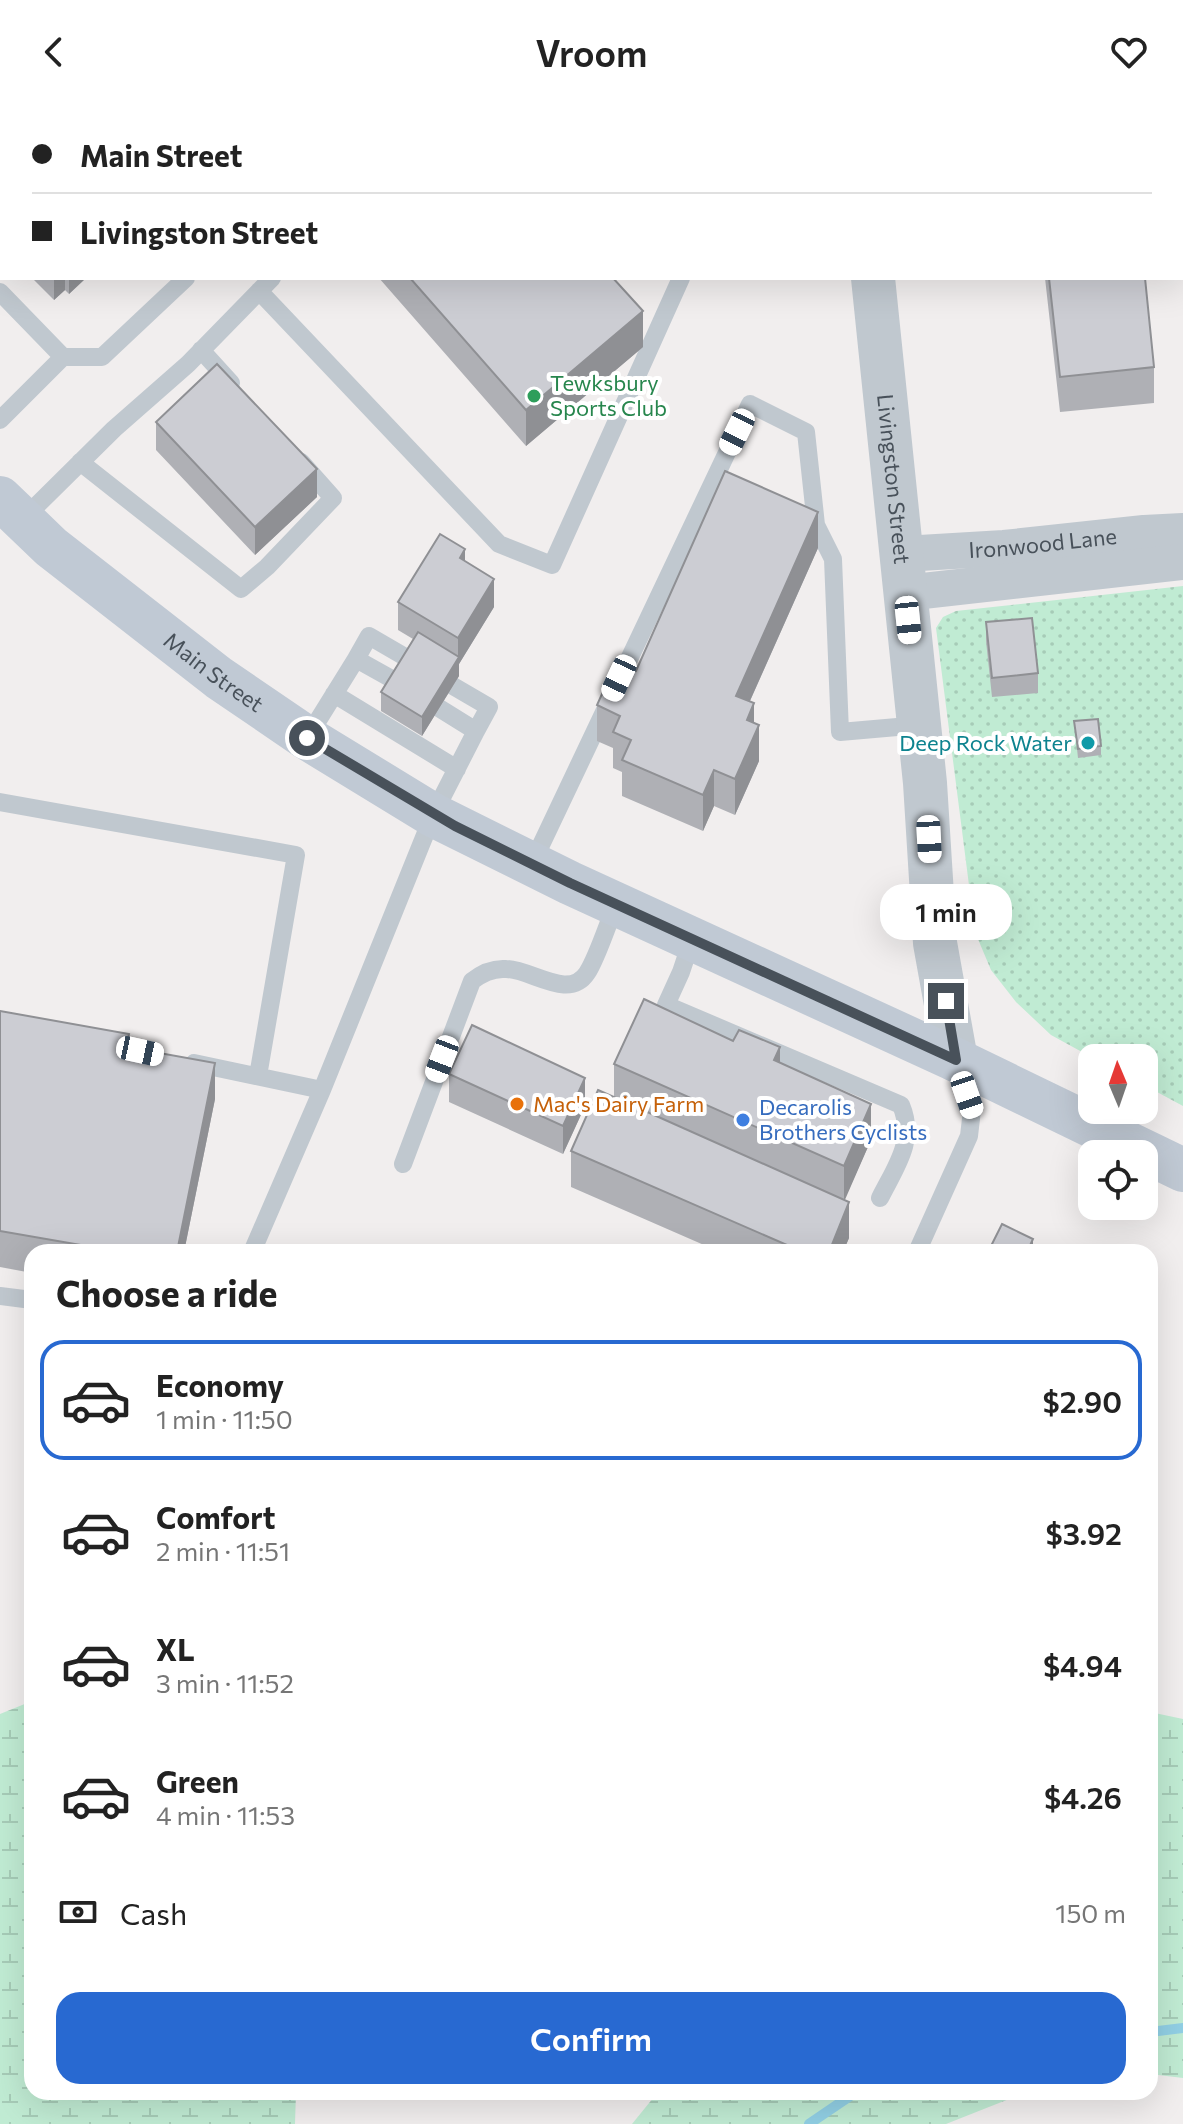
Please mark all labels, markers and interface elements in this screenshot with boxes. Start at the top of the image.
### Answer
icon: back [32,30,76,74]
text: Vroom [535,30,648,74]
icon: heart [1107,30,1151,74]
text: Main Street [80,136,242,173]
text: Livingston Street [80,213,318,250]
place label: Tewksbury Sports Club [550,369,667,421]
marker: Tewksbury Sports Club [525,387,543,405]
street label: Livingston Street [872,393,916,565]
car [716,405,758,459]
street label: Ironwood Lane [968,522,1118,563]
car [894,595,922,645]
street label: Main Street [159,626,269,717]
car [598,651,640,705]
route start [289,720,325,756]
place label: Deep Rock Water [899,729,1072,756]
marker: Deep Rock Water [1079,734,1097,752]
car [916,814,942,864]
callout: 1 min [880,885,1012,941]
text: 1 min [915,896,977,927]
route end [928,983,964,1019]
car [422,1032,462,1086]
car [114,1034,166,1068]
north arrow [1078,1044,1158,1124]
map controls [1078,1044,1158,1220]
car [948,1068,986,1122]
place label: Mac's Dairy Farm [533,1090,704,1117]
place label: Decarolis Brothers Cyclists [759,1093,927,1145]
marker: Mac's Dairy Farm [508,1095,526,1113]
marker: Decarolis Brothers Cyclists [734,1111,752,1129]
button: locate [1078,1140,1158,1220]
text: Choose a ride [56,1270,277,1314]
icon: car [60,1364,132,1436]
text: Economy [156,1366,284,1403]
text: $2.90 [1043,1382,1122,1419]
text: 1 min · 11:50 [156,1403,293,1434]
icon: car [60,1496,132,1568]
text: Comfort [156,1498,275,1535]
text: $3.92 [1046,1514,1122,1551]
text: 2 min · 11:51 [156,1535,290,1566]
icon: car [60,1628,132,1700]
text: XL [156,1630,195,1667]
text: $4.94 [1043,1646,1122,1683]
text: 3 min · 11:52 [156,1667,294,1698]
icon: car [60,1760,132,1832]
text: Green [156,1762,239,1799]
text: $4.26 [1044,1778,1122,1815]
text: 4 min · 11:53 [156,1799,295,1830]
icon: cash [56,1890,100,1934]
text: Cash [120,1894,187,1931]
text: 150 m [1055,1897,1126,1928]
button: Confirm [56,1992,1126,2084]

